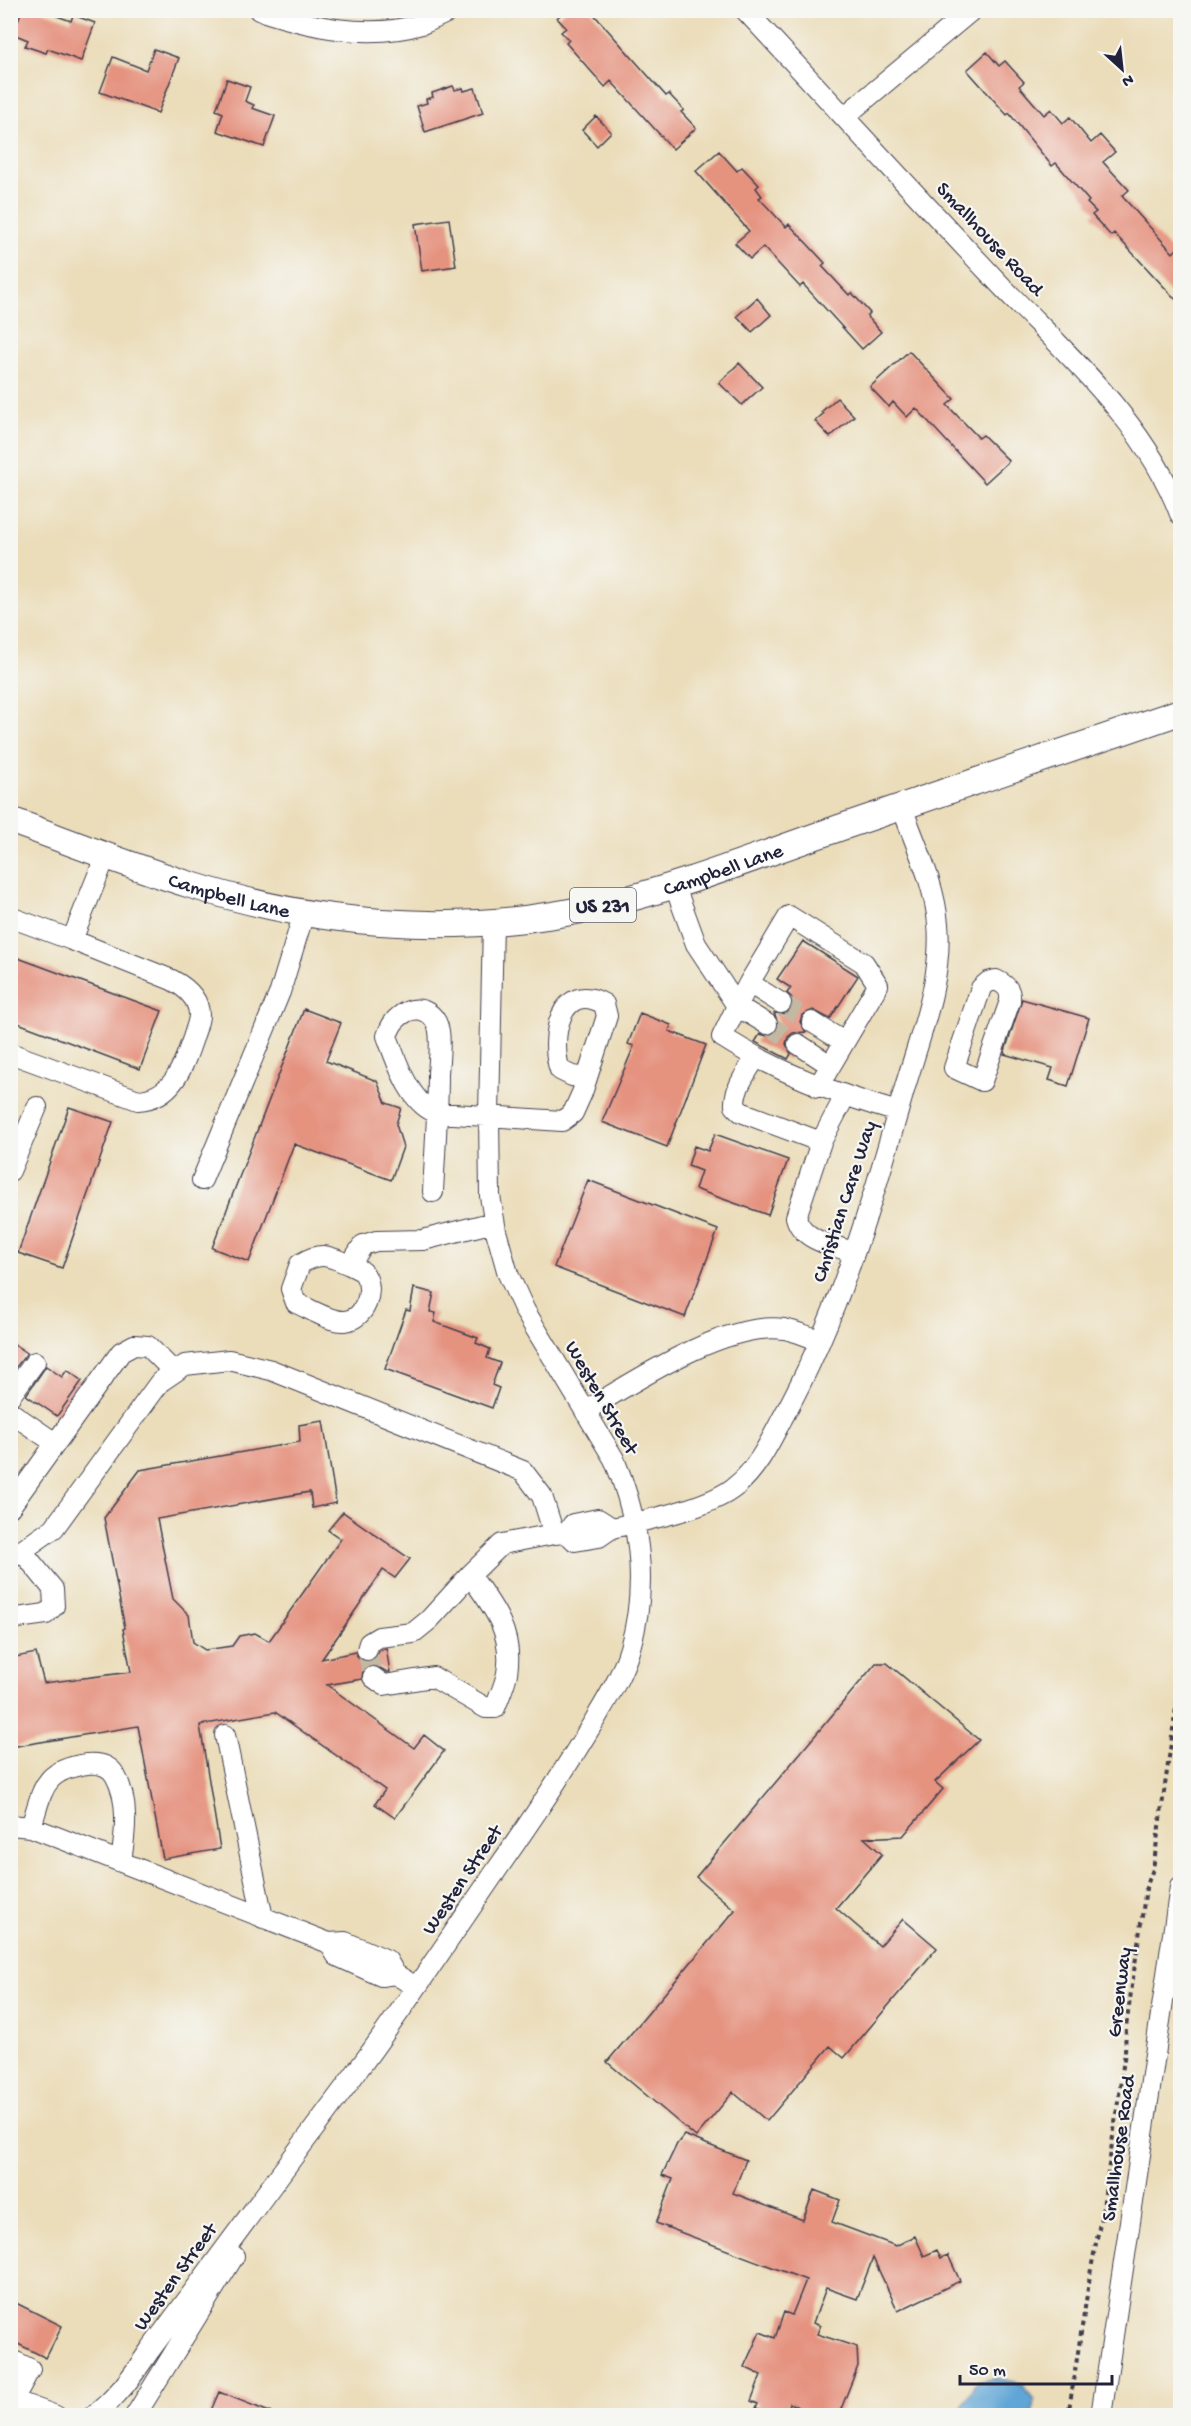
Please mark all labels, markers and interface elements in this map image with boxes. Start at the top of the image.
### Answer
north arrow [1092,39,1152,99]
text: N [1118,68,1136,90]
street label: Smallhouse Road [929,178,1049,304]
street label: Campbell Lane [661,839,788,904]
street label: Campbell Lane [164,870,293,926]
road number: US 231 [570,888,636,922]
street label: Christian Care Way [808,1118,884,1286]
street label: Westen Street [557,1338,644,1462]
street label: Westen Street [418,1819,511,1941]
street label: Greenway [1104,1946,1139,2039]
street label: Smallhouse Road [1098,2072,1143,2223]
street label: Westen Street [129,2217,226,2337]
scale bar [960,2348,1112,2386]
text: 50 m [969,2361,1006,2382]

